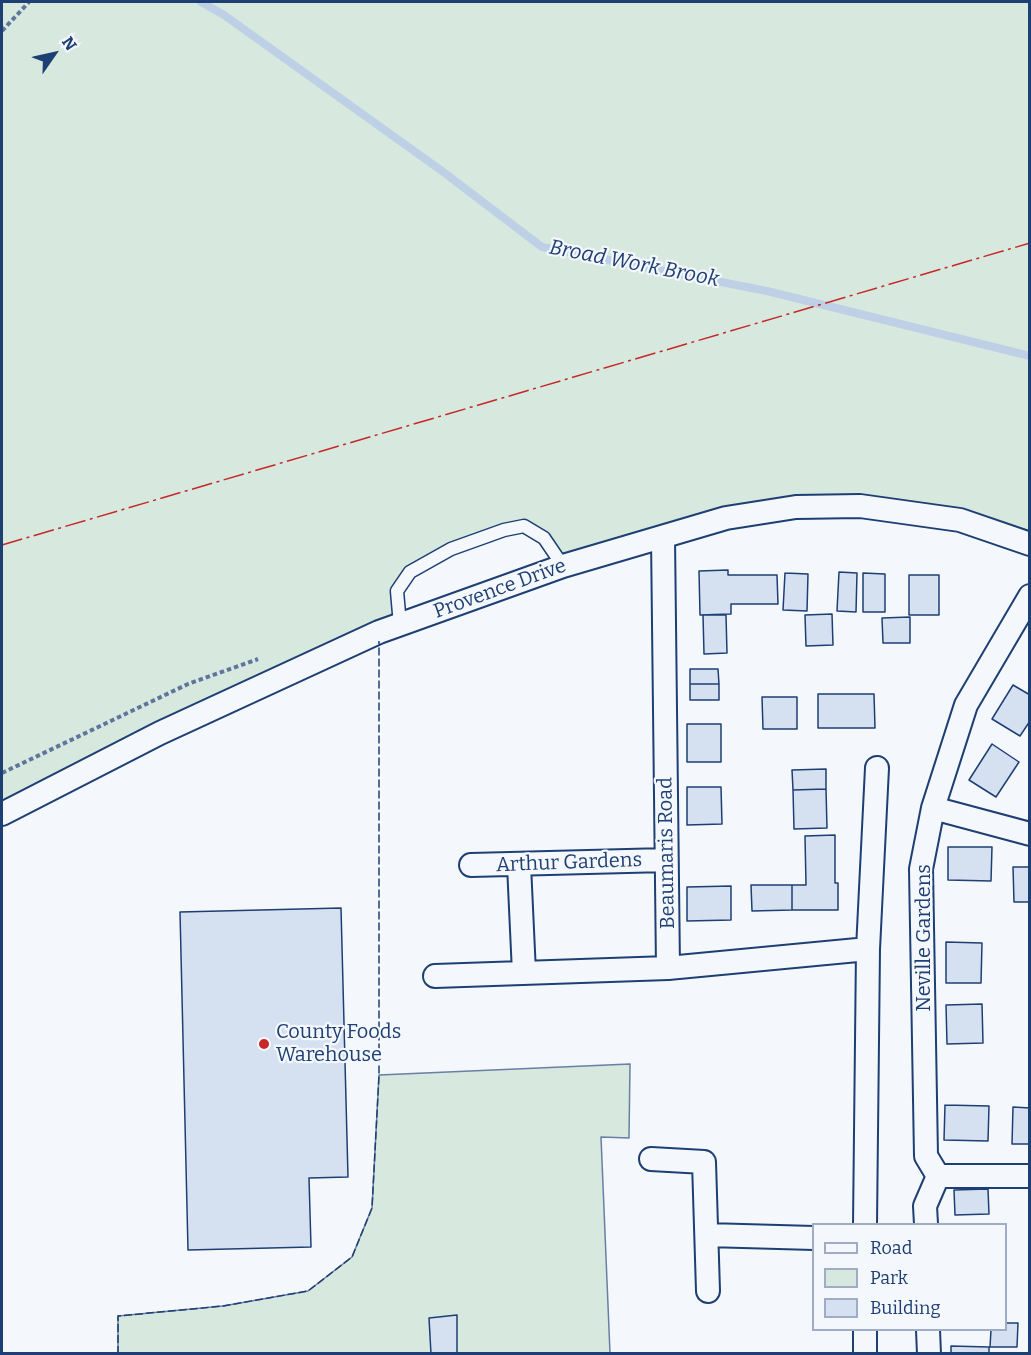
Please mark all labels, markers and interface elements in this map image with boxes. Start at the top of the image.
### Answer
north arrow [24,24,84,84]
text: N [58,33,81,54]
water label: Broad Work Brook [547,235,721,293]
street label: Provence Drive [431,554,569,624]
street label: Beaumaris Road [654,777,680,929]
street label: Arthur Gardens [496,848,642,878]
street label: Neville Gardens [912,864,936,1012]
place label: County Foods Warehouse [276,1020,401,1067]
marker: County Foods Warehouse [257,1037,271,1051]
legend [812,1223,1007,1331]
text: Road [870,1237,912,1259]
text: Park [870,1267,908,1289]
text: Building [870,1297,941,1319]

